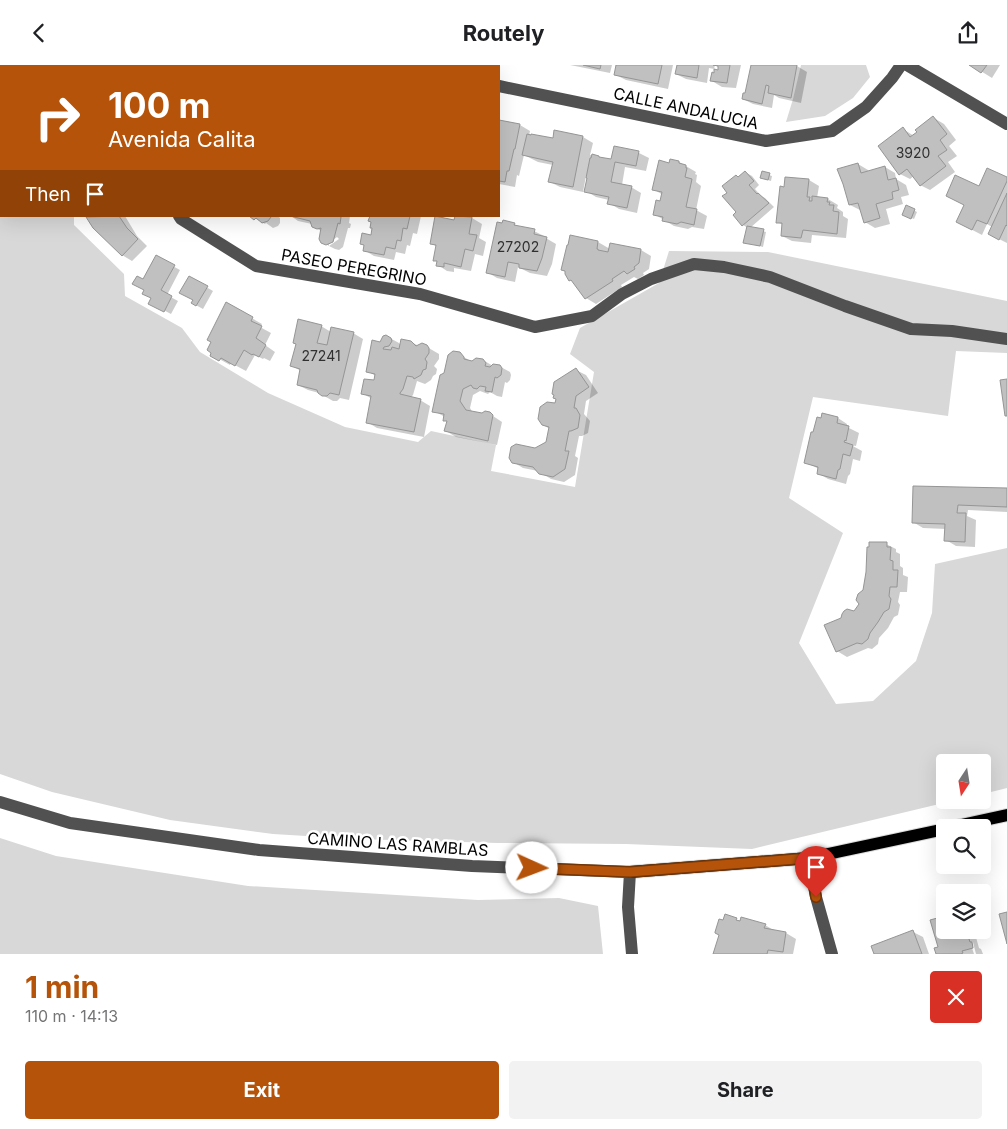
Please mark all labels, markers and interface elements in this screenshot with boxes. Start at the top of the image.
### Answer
icon: back [25,19,53,47]
icon: share [954,19,982,47]
text: Routely [463,20,544,46]
street label: CALLE ANDALUCIA [612,83,760,133]
text: 100 m [108,84,211,126]
icon: right [25,85,90,150]
text: Avenida Calita [108,126,256,152]
house number: 3920 [896,144,930,161]
icon: arrive [81,180,109,208]
text: Then [25,183,71,206]
house number: 27202 [497,238,539,255]
street label: PASEO PEREGRINO [280,244,428,290]
house number: 27241 [301,347,341,364]
north arrow [936,754,991,809]
map controls [936,754,991,939]
button: search [936,819,991,874]
street label: CAMINO LAS RAMBLAS [307,828,489,860]
position arrow [505,841,557,893]
pin [795,846,837,897]
icon: arrive [802,853,830,881]
button: layers [936,884,991,939]
text: 1 min [25,969,99,1005]
button: close [930,971,982,1023]
text: 110 m · 14:13 [25,1006,118,1026]
button: Exit [25,1061,499,1119]
button: Share [509,1061,982,1119]

